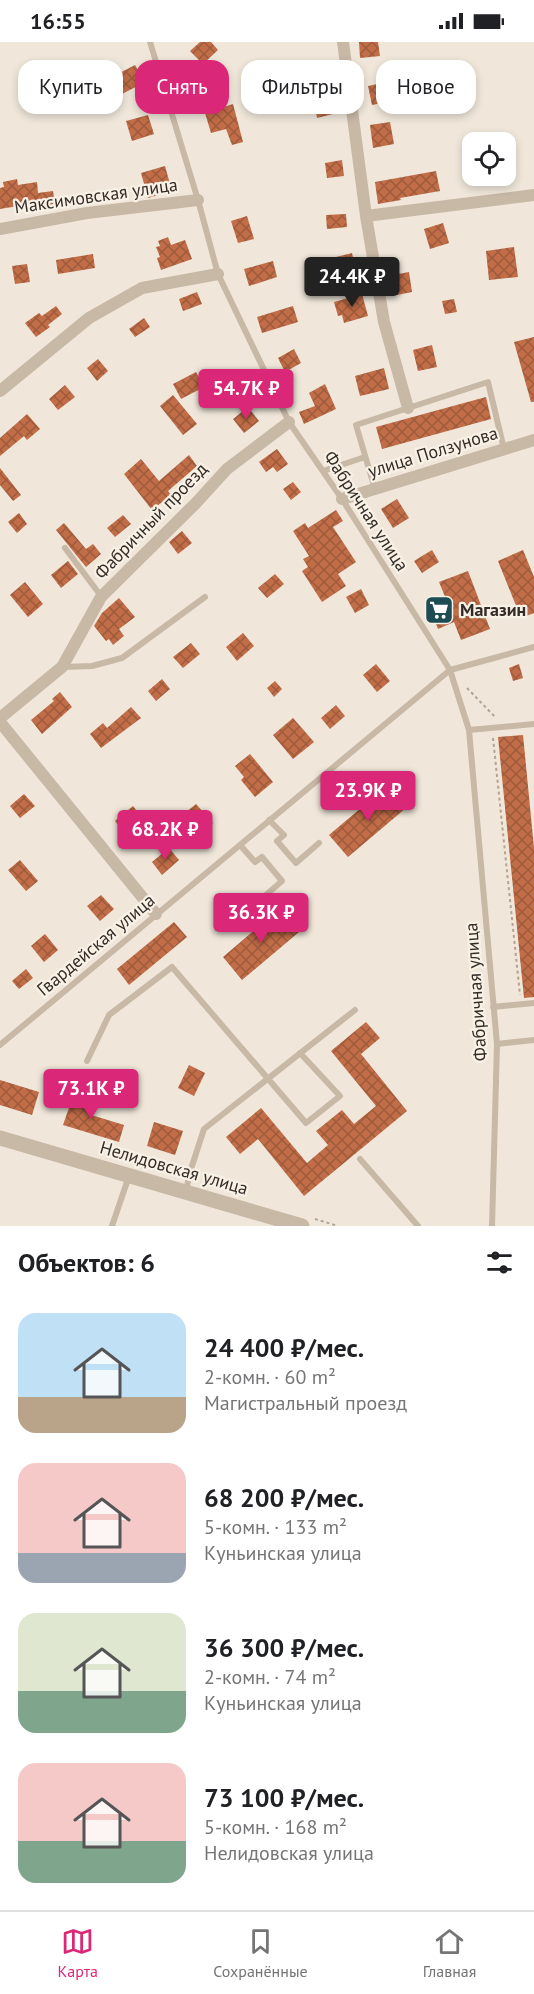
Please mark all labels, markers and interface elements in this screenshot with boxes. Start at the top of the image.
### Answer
text: 16:55 [30,7,86,35]
chip: Купить [18,60,123,114]
chip: Снять [135,60,229,114]
chip: Фильтры [241,60,364,114]
chip: Новое [376,60,476,114]
map controls [462,132,516,186]
button: locate [462,132,516,186]
street label: Максимовская улица [13,173,179,218]
pin: 24.4K ₽ [297,257,407,308]
text: 24.4K ₽ [318,263,386,289]
pin: 54.7K ₽ [191,369,301,420]
text: 54.7K ₽ [212,375,280,401]
street label: улица Ползунова [365,421,501,482]
street label: Фабричная улица [319,446,414,575]
street label: Фабричный проезд [89,457,212,584]
supermarket icon: Магазин [423,594,455,626]
place label: Магазин [460,598,526,621]
pin: 23.9K ₽ [313,771,423,822]
text: 23.9K ₽ [334,777,402,803]
pin: 68.2K ₽ [110,810,220,861]
text: 68.2K ₽ [131,816,199,842]
street label: Гвардейская улица [32,889,159,1001]
pin: 36.3K ₽ [206,893,316,944]
text: 36.3K ₽ [227,899,295,925]
street label: Фабричная улица [459,922,492,1062]
pin: 73.1K ₽ [36,1069,146,1120]
text: 73.1K ₽ [57,1075,125,1101]
street label: Нелидовская улица [97,1135,251,1200]
text: Объектов: 6 [18,1246,155,1279]
icon: filters [483,1246,516,1279]
text: 24 400 ₽/мес. [204,1331,364,1364]
icon: home [66,1337,138,1409]
text: 2-комн. · 60 m² [204,1364,336,1390]
text: Магистральный проезд [204,1390,407,1416]
text: 68 200 ₽/мес. [204,1481,364,1514]
icon: home [66,1487,138,1559]
text: 5-комн. · 133 m² [204,1514,347,1540]
text: Куньинская улица [204,1540,362,1566]
text: 36 300 ₽/мес. [204,1631,364,1664]
icon: home [66,1637,138,1709]
text: 2-комн. · 74 m² [204,1664,336,1690]
text: Куньинская улица [204,1690,362,1716]
text: 73 100 ₽/мес. [204,1781,364,1814]
icon: home [66,1787,138,1859]
text: 5-комн. · 168 m² [204,1814,347,1840]
text: Нелидовская улица [204,1840,374,1866]
tab: Карта [58,1925,98,1981]
tab: Сохранённые [213,1925,308,1981]
tab: Главная [423,1925,476,1981]

